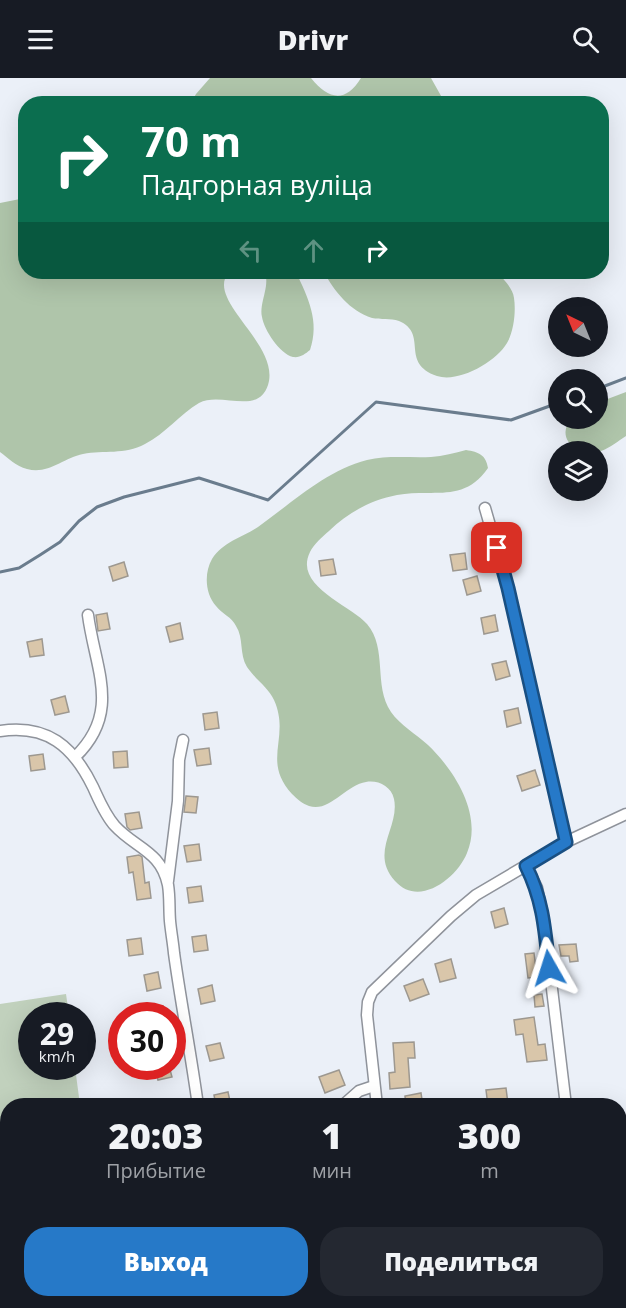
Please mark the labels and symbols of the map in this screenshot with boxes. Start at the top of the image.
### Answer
north arrow [548,297,608,357]
pin [471,522,522,573]
position arrow [517,936,581,1000]
speed limit sign: 30 [108,1002,186,1080]

